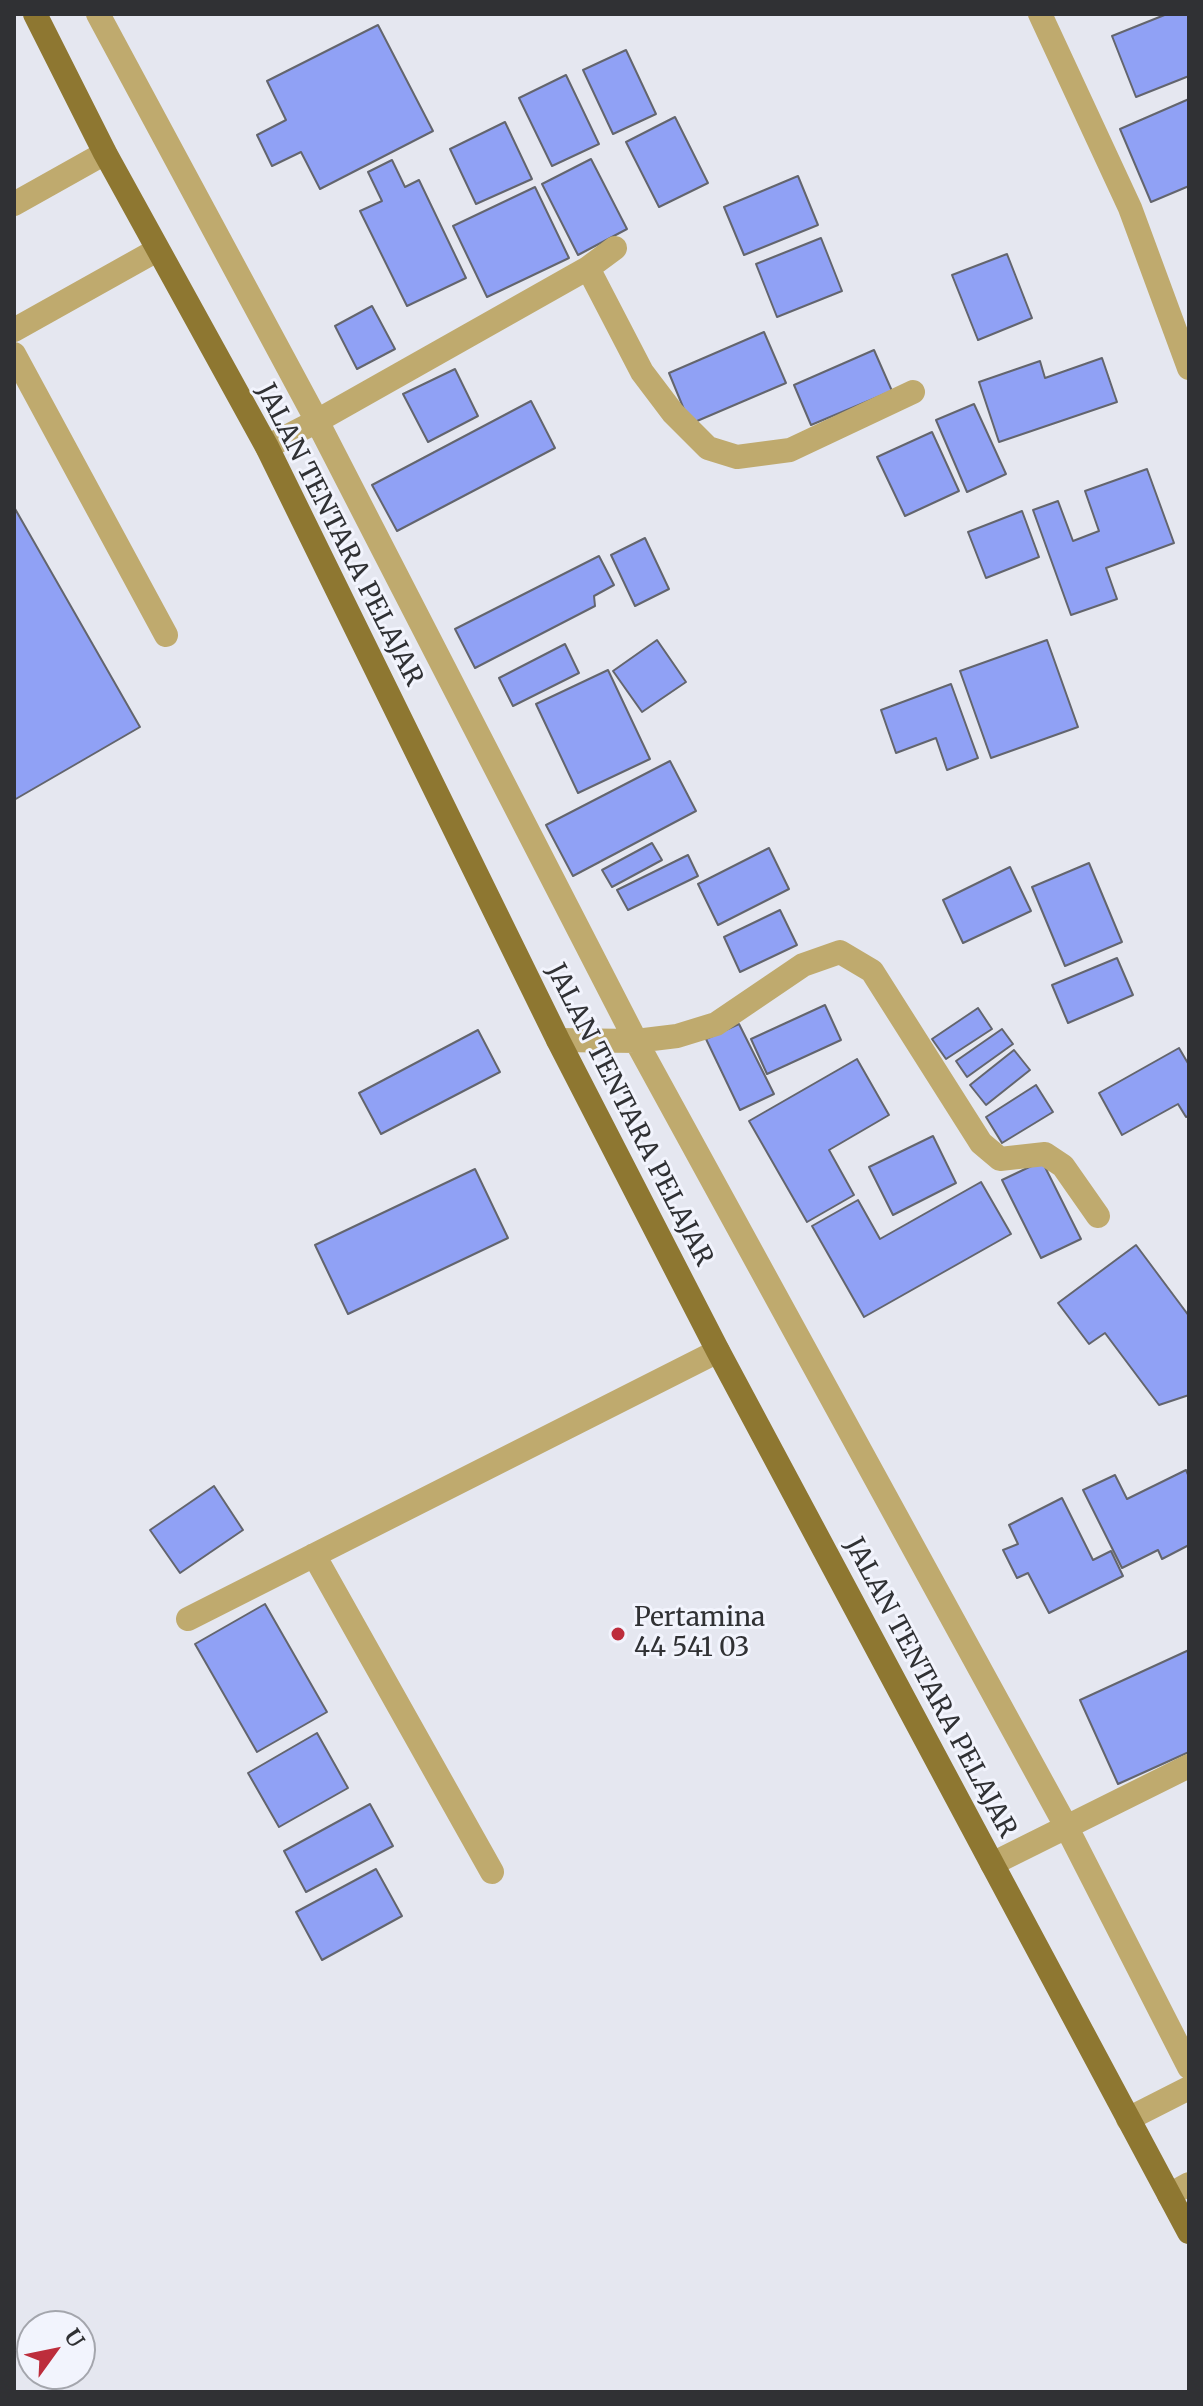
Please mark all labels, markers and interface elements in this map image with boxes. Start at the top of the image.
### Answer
street label: JALAN TENTARA PELAJAR [249,379,429,691]
street label: JALAN TENTARA PELAJAR [539,959,719,1271]
street label: JALAN TENTARA PELAJAR [838,1533,1022,1843]
place label: Pertamina 44 541 03 [634,1603,765,1664]
marker: Pertamina 44 541 03 [609,1625,627,1643]
north arrow [16,2310,96,2390]
text: U [58,2324,91,2352]

